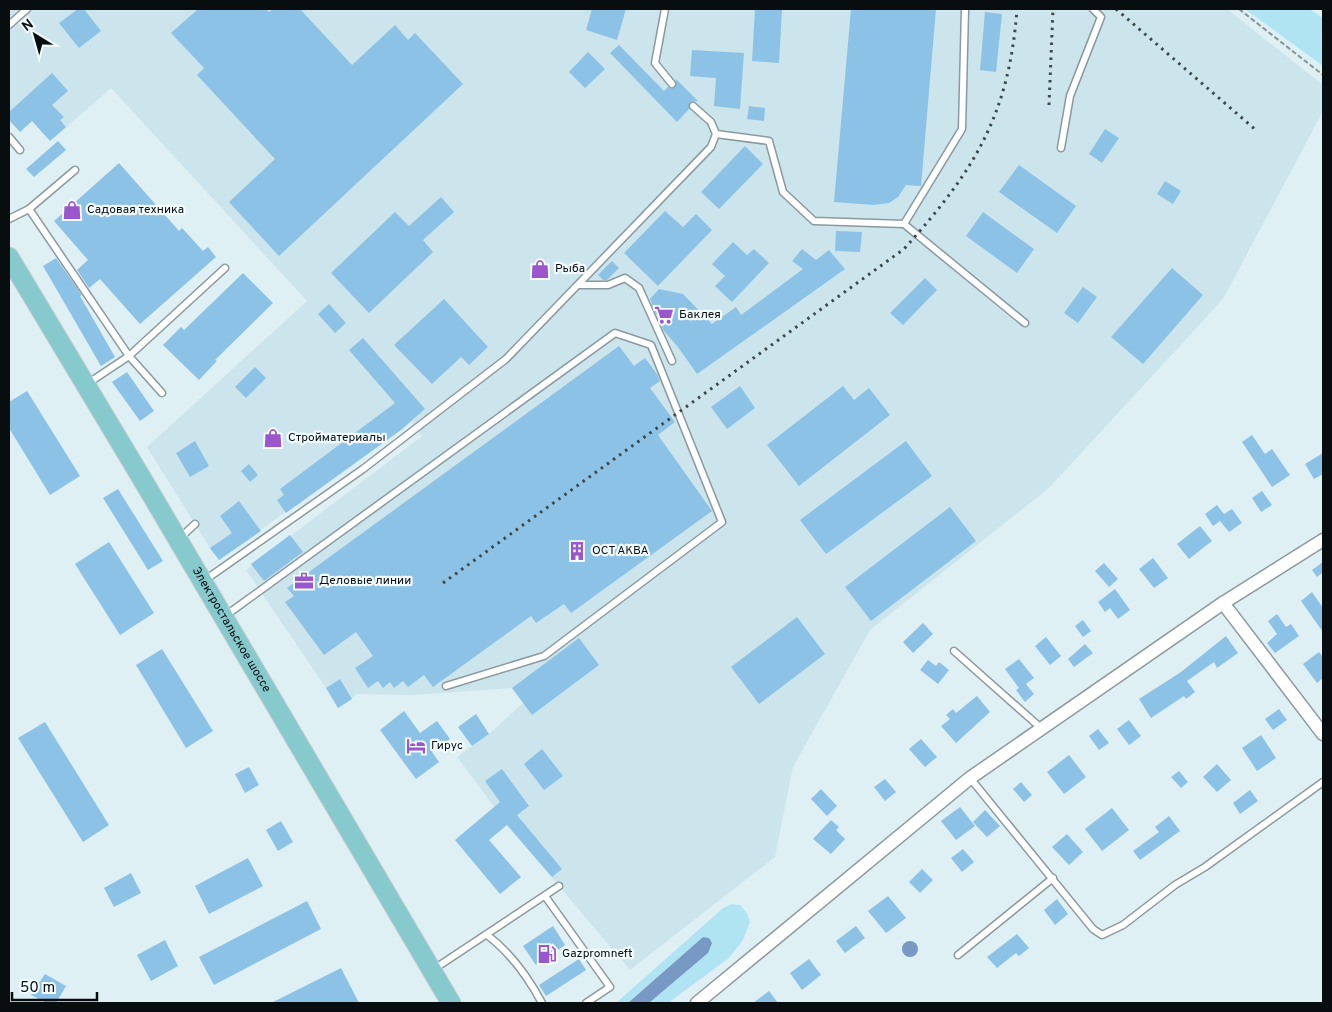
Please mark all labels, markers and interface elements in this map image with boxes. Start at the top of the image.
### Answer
north arrow [10,10,60,60]
text: N [19,16,37,36]
shop icon: Садовая техника [61,199,83,221]
place label: Садовая техника [87,202,184,218]
shop icon: Рыба [529,258,551,280]
place label: Рыба [555,261,585,277]
supermarket icon: Баклея [653,304,675,326]
place label: Баклея [679,307,721,323]
shop icon: Стройматериалы [262,427,284,449]
place label: Стройматериалы [288,430,386,446]
building icon: ОСТ АКВА [566,540,588,562]
place label: ОСТ АКВА [592,543,649,559]
street label: Электростальское шоссе [188,564,274,696]
office icon: Деловые линии [293,570,315,592]
place label: Деловые линии [319,573,411,589]
hotel icon: Гирус [405,735,427,757]
place label: Гирус [431,738,463,754]
fuel station icon: Gazpromneft [536,943,558,965]
place label: Gazpromneft [562,946,632,962]
scale bar [12,970,98,1002]
text: 50 m [20,979,55,998]

